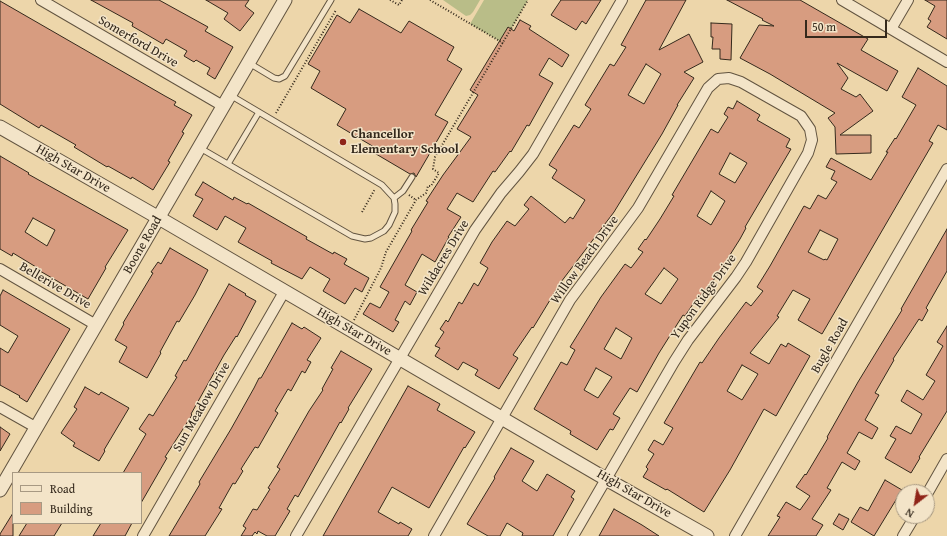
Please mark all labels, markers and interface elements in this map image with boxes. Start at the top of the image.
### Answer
scale bar [807,12,889,38]
street label: Somerford Drive [95,13,181,71]
text: 50 m [812,18,836,35]
place label: Chancellor Elementary School [351,127,459,158]
marker: Chancellor Elementary School [338,137,348,147]
street label: High Star Drive [33,141,113,197]
street label: Boone Road [120,213,166,277]
street label: Willow Beach Drive [548,213,622,307]
street label: Wildacres Drive [415,217,473,299]
street label: Yupon Ridge Drive [668,251,740,343]
street label: Bellerive Drive [16,259,94,313]
street label: High Star Drive [314,304,394,360]
street label: Bugle Road [808,316,852,376]
street label: Sun Meadow Drive [170,359,234,455]
street label: High Star Drive [594,466,674,522]
legend [12,472,142,524]
text: Road [50,480,75,497]
north arrow [895,484,935,524]
text: Building [50,500,93,517]
text: N [902,505,917,522]

